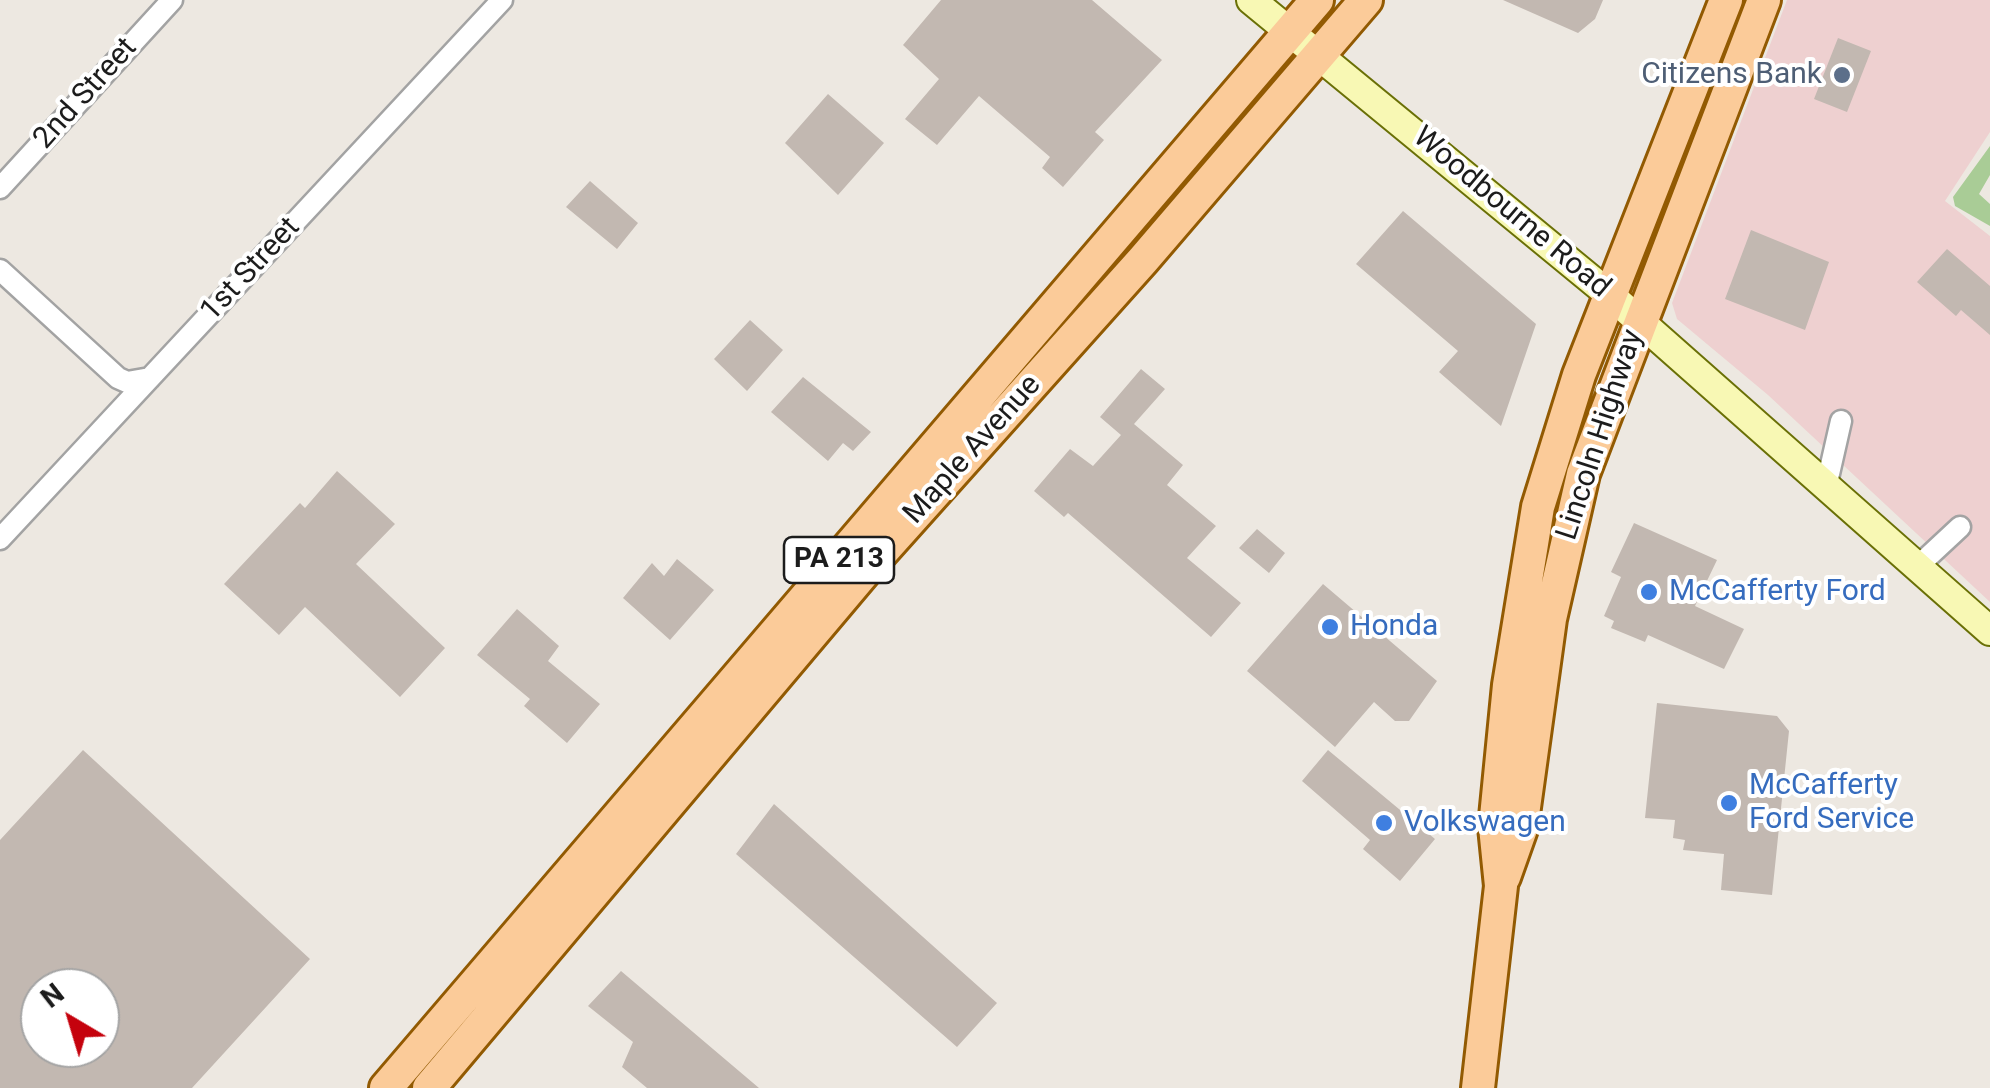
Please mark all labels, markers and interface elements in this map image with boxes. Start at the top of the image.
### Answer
street label: 2nd Street [27,31,145,157]
place label: Citizens Bank [1641,57,1822,93]
marker: Citizens Bank [1831,64,1853,86]
street label: Woodbourne Road [1405,120,1617,306]
street label: 1st Street [194,211,308,329]
street label: Lincoln Highway [1550,325,1652,545]
street label: Maple Avenue [897,368,1049,532]
road number: PA 213 [784,537,894,583]
place label: McCafferty Ford [1669,574,1886,610]
marker: McCafferty Ford [1638,581,1660,603]
place label: Honda [1350,609,1438,645]
marker: Honda [1319,616,1341,638]
place label: McCafferty Ford Service [1749,768,1914,838]
marker: McCafferty Ford Service [1718,792,1740,814]
place label: Volkswagen [1404,805,1566,841]
marker: Volkswagen [1373,812,1395,834]
north arrow [20,968,120,1068]
text: N [35,976,70,1015]

